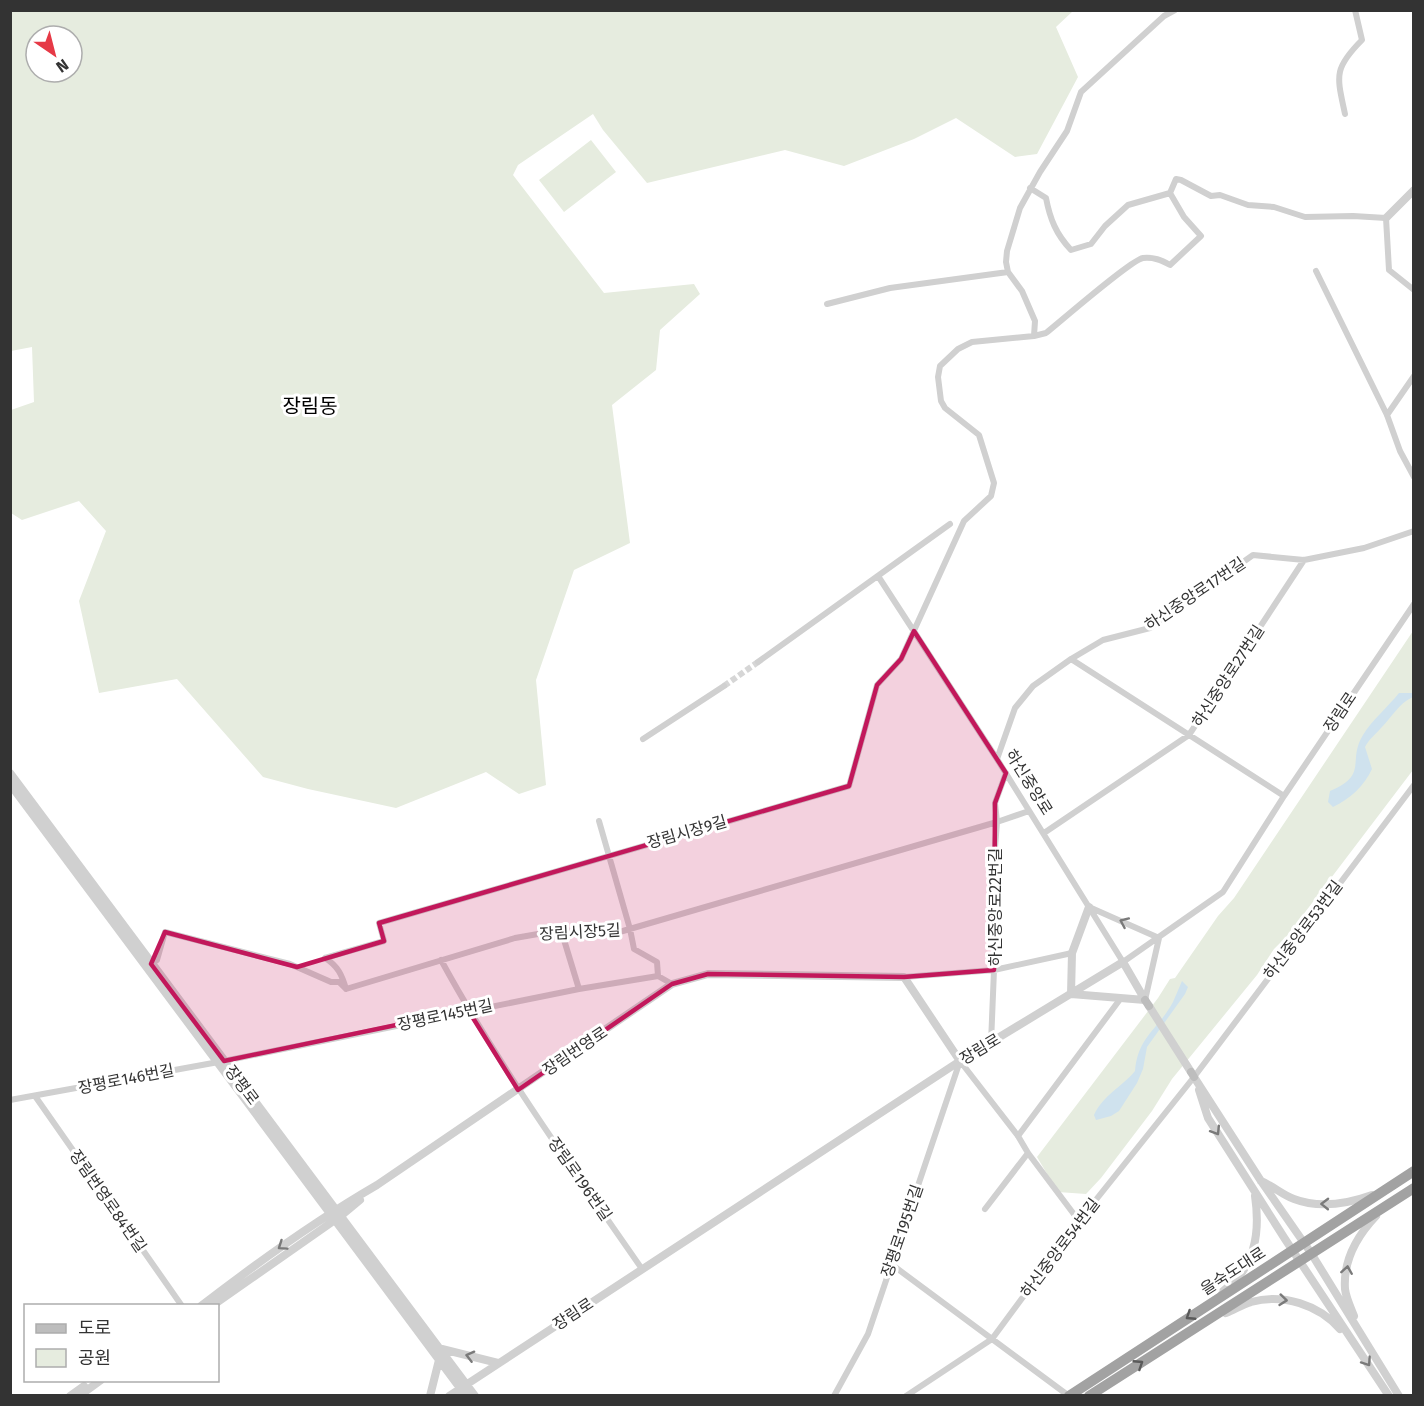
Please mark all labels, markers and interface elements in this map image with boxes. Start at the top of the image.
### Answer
north arrow [24,24,84,84]
text: N [53,55,72,77]
district label: 장림동 [282,394,338,418]
street label: 하신중앙로17번길 [1141,553,1249,635]
street label: 하신중앙로27번길 [1188,621,1268,731]
street label: 장림로 [1320,688,1360,736]
street label: 하신중앙로 [1001,746,1057,818]
street label: 장림시장9길 [645,812,729,852]
street label: 하신중앙로22번길 [986,848,1005,966]
street label: 하신중앙로53번길 [1260,877,1346,983]
one-way arrow [1119,917,1130,929]
street label: 장림시장5길 [539,920,621,944]
street label: 장평로145번길 [396,996,494,1034]
street label: 장림번영로 [539,1022,611,1079]
street label: 장림로 [956,1029,1004,1069]
street label: 장평로146번길 [76,1060,176,1098]
street label: 장평로 [221,1062,263,1109]
one-way arrow [1209,1124,1220,1135]
street label: 장림로196번길 [544,1134,616,1224]
street label: 장림번영로84번길 [66,1146,150,1256]
street label: 장평로195번길 [877,1182,927,1280]
street label: 하신중앙로54번길 [1016,1195,1104,1301]
one-way arrow [1321,1198,1330,1210]
one-way arrow [278,1239,289,1250]
street label: 을숙도대로 [1197,1243,1269,1299]
one-way arrow [1340,1265,1353,1275]
one-way arrow [1278,1293,1288,1306]
street label: 장림로 [549,1294,597,1334]
legend [24,1304,219,1382]
one-way arrow [1186,1309,1196,1321]
text: 도로 [78,1317,111,1339]
text: 공원 [78,1347,111,1369]
one-way arrow [465,1351,475,1364]
one-way arrow [1360,1355,1371,1366]
one-way arrow [1132,1360,1143,1371]

